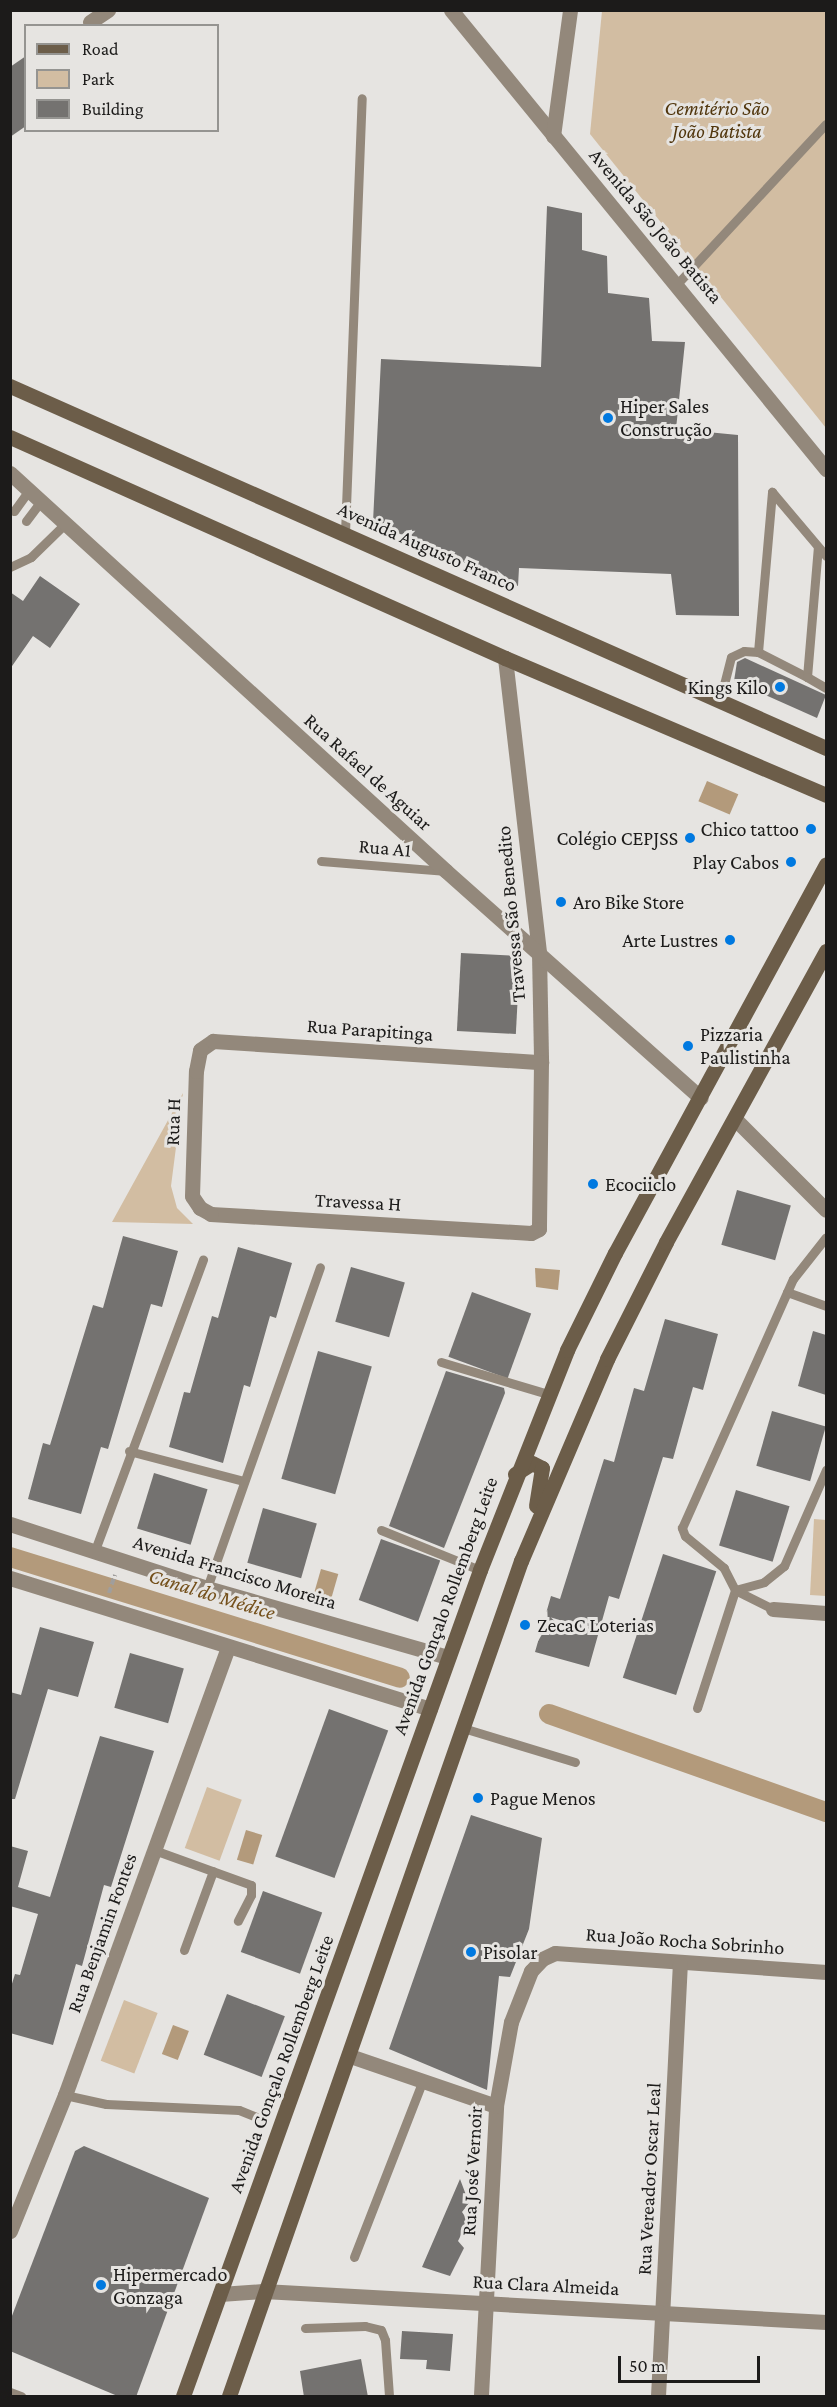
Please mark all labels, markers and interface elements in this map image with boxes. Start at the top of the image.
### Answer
legend [24,24,219,132]
text: Road [82,39,119,59]
text: Park [82,69,114,89]
park label: Cemitério São João Batista [665,96,769,143]
text: Building [82,99,143,119]
street label: Avenida São João Batista [584,144,728,308]
place label: Hiper Sales Construção [620,394,712,441]
marker: Hiper Sales Construção [601,411,615,425]
street label: Avenida Augusto Franco [334,497,520,597]
place label: Kings Kilo [687,675,768,699]
marker: Kings Kilo [773,680,787,694]
street label: Rua Rafael de Aguiar [299,708,437,836]
place label: Chico tattoo [701,817,799,841]
marker: Chico tattoo [804,822,818,836]
street label: Travessa São Benedito [491,825,531,1003]
place label: Colégio CEPJSS [556,826,678,850]
marker: Colégio CEPJSS [683,831,697,845]
street label: Rua A1 [358,834,412,862]
place label: Play Cabos [693,850,779,874]
marker: Play Cabos [784,855,798,869]
place label: Aro Bike Store [573,890,684,914]
marker: Aro Bike Store [554,895,568,909]
place label: Arte Lustres [622,928,718,952]
marker: Arte Lustres [723,933,737,947]
street label: Rua Parapitinga [306,1014,434,1046]
place label: Pizzaria Paulistinha [700,1022,791,1069]
marker: Pizzaria Paulistinha [681,1039,695,1053]
street label: Rua H [160,1098,186,1146]
place label: Ecociiclo [605,1172,676,1196]
marker: Ecociiclo [586,1177,600,1191]
street label: Travessa H [314,1188,402,1216]
street label: Avenida Gonçalo Rollemberg Leite [387,1474,503,1738]
street label: Avenida Francisco Moreira [131,1530,339,1614]
water label: Canal do Médice [146,1563,278,1625]
place label: ZecaC Loterias [537,1613,654,1637]
marker: ZecaC Loterias [518,1618,532,1632]
place label: Pague Menos [490,1786,596,1810]
marker: Pague Menos [471,1791,485,1805]
street label: Rua Benjamin Fontes [62,1850,142,2016]
street label: Rua João Rocha Sobrinho [585,1922,785,1960]
street label: Avenida Gonçalo Rollemberg Leite [223,1932,339,2196]
place label: Pisolar [483,1940,538,1964]
marker: Pisolar [464,1945,478,1959]
street label: Rua Vereador Oscar Leal [632,2082,666,2276]
street label: Rua José Vernoir [457,2105,487,2237]
place label: Hipermercado Gonzaga [113,2262,227,2309]
street label: Rua Clara Almeida [472,2269,620,2301]
marker: Hipermercado Gonzaga [94,2278,108,2292]
scale bar [621,2344,764,2382]
text: 50 m [629,2356,666,2376]

